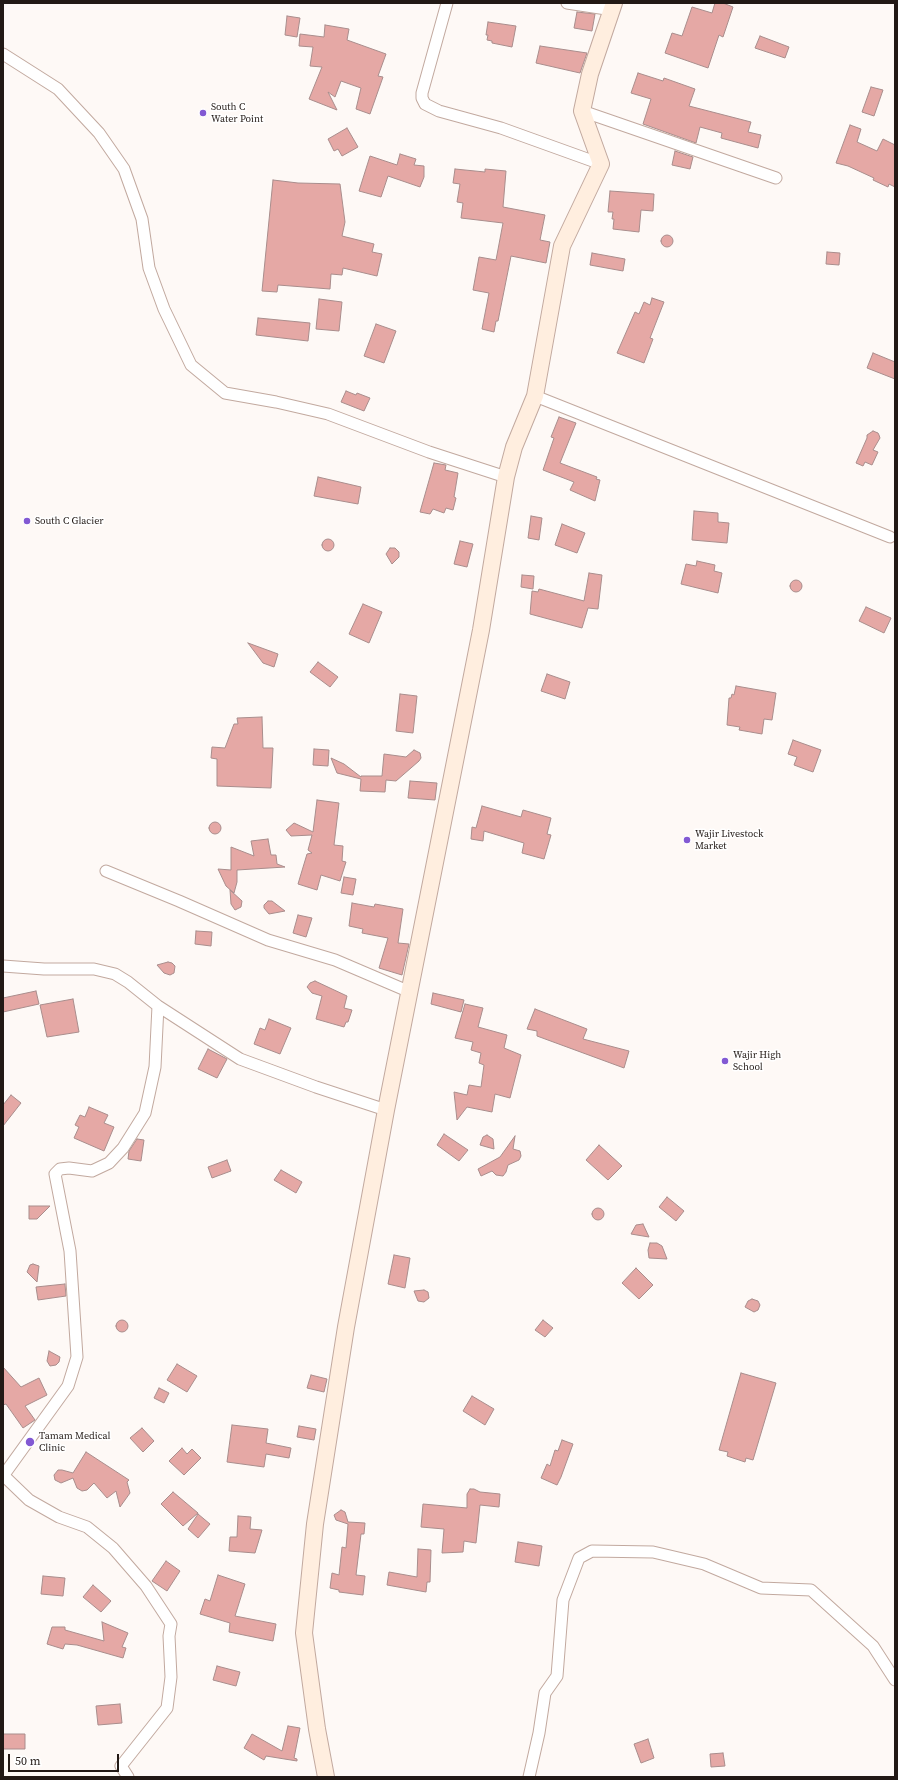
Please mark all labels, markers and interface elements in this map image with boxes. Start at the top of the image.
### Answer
place label: South C Water Point [211,101,263,124]
marker: South C Water Point [198,108,208,118]
place label: South C Glacier [35,515,104,527]
marker: South C Glacier [22,516,32,526]
place label: Wajir Livestock Market [695,828,763,852]
marker: Wajir Livestock Market [682,835,692,845]
place label: Wajir High School [733,1049,781,1072]
marker: Wajir High School [720,1056,730,1066]
place label: Tamam Medical Clinic [39,1430,111,1454]
marker: Tamam Medical Clinic [24,1436,36,1448]
scale bar [10,1746,121,1772]
text: 50 m [15,1753,41,1769]

